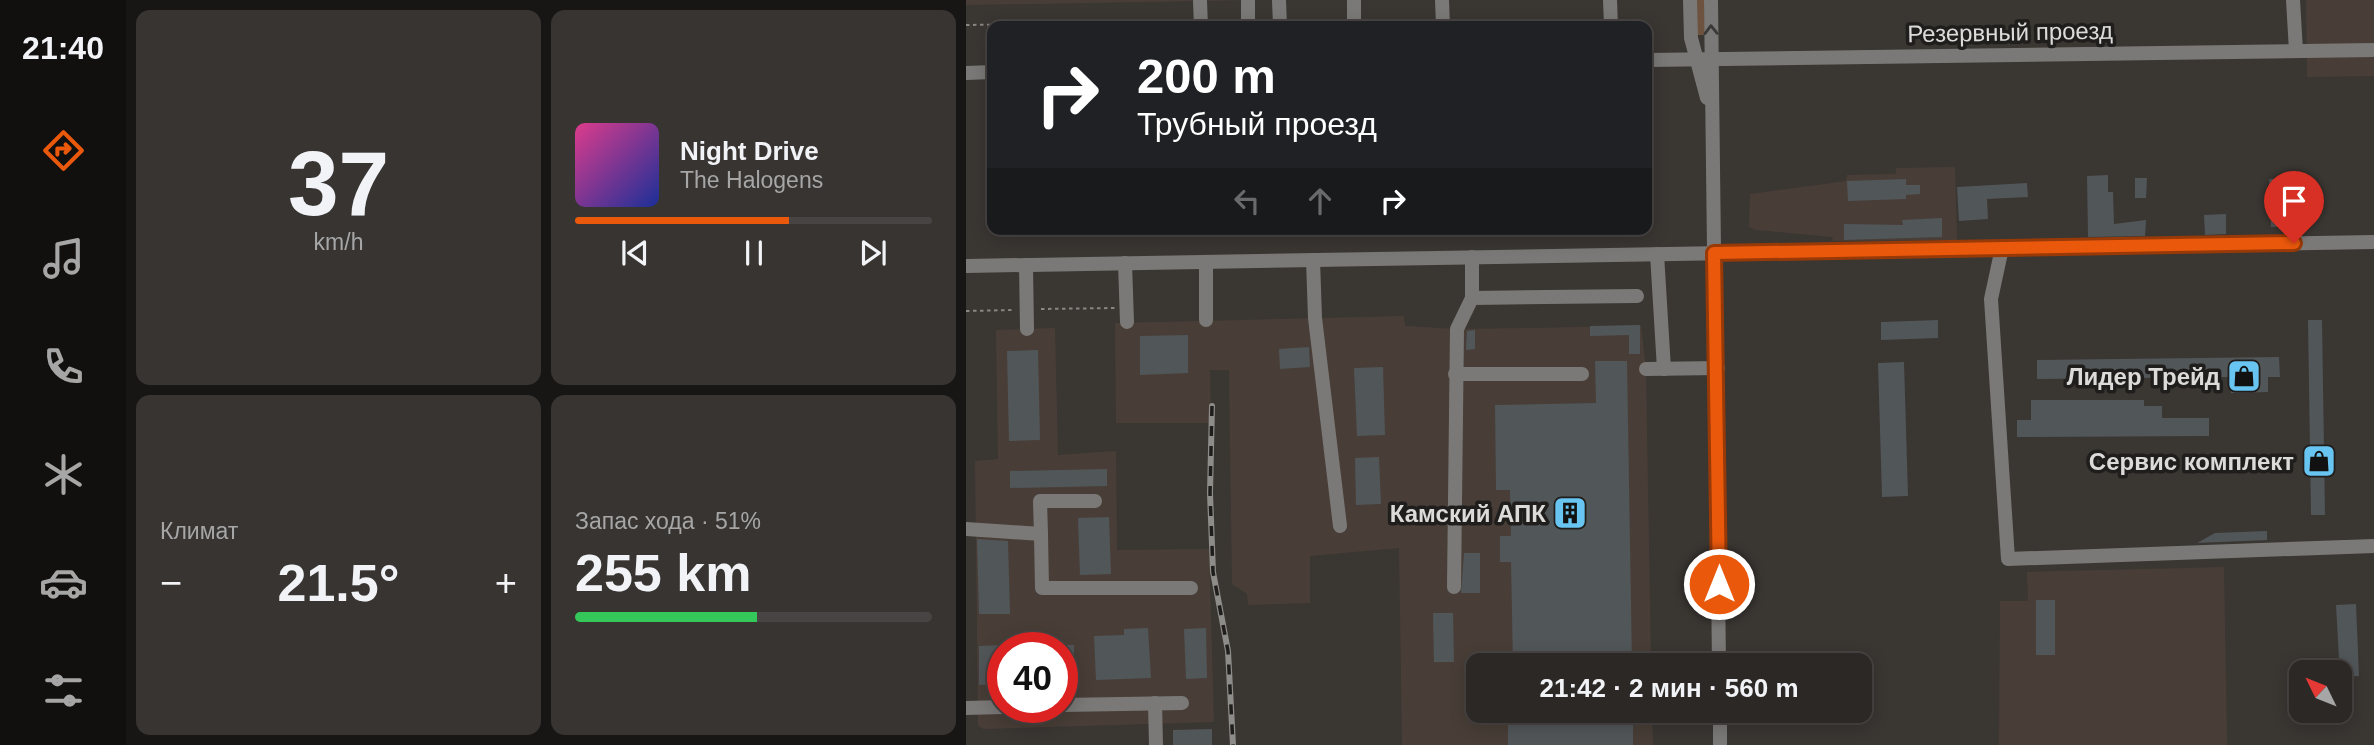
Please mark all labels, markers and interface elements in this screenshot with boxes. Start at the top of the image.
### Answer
street label: Резервный проезд [1907,17,2113,47]
one-way arrow [1703,24,1719,35]
text: 21:40 [22,30,104,66]
icon: right [1022,49,1113,140]
text: 200 m [1137,49,1276,103]
text: Трубный проезд [1137,106,1377,142]
icon: directions [39,126,88,175]
text: 37 [288,133,389,234]
text: Night Drive [680,136,819,166]
text: The Halogens [680,167,823,193]
pin [2264,171,2324,243]
icon: left [1228,182,1266,220]
icon: ahead [1301,182,1339,220]
icon: right [1374,182,1412,220]
icon: arrive [2275,182,2313,220]
text: km/h [314,229,363,255]
icon: music [39,234,88,283]
icon: previous [616,234,654,272]
icon: pause [735,234,773,272]
icon: next [854,234,892,272]
icon: phone [39,342,88,391]
shop icon: Лидер Трейд [2225,357,2263,395]
place label: Лидер Трейд [2067,363,2220,390]
shop icon: Сервис комплект [2300,442,2338,480]
place label: Сервис комплект [2089,448,2294,475]
icon: climate [39,450,88,499]
building icon: Камский АПК [1551,494,1589,532]
place label: Камский АПК [1390,500,1546,527]
text: Запас хода · 51% [575,508,761,534]
text: Климат [160,518,238,544]
text: 255 km [575,544,751,602]
position arrow [1682,547,1756,621]
text: 21.5° [277,554,400,612]
icon: car [39,558,88,607]
text: − [160,562,182,604]
text: + [495,562,517,604]
speed limit sign: 40 [987,632,1078,723]
north arrow [2289,660,2352,723]
map controls [2289,660,2352,723]
icon: filters [39,666,88,715]
text: 21:42 · 2 мин · 560 m [1539,673,1799,703]

